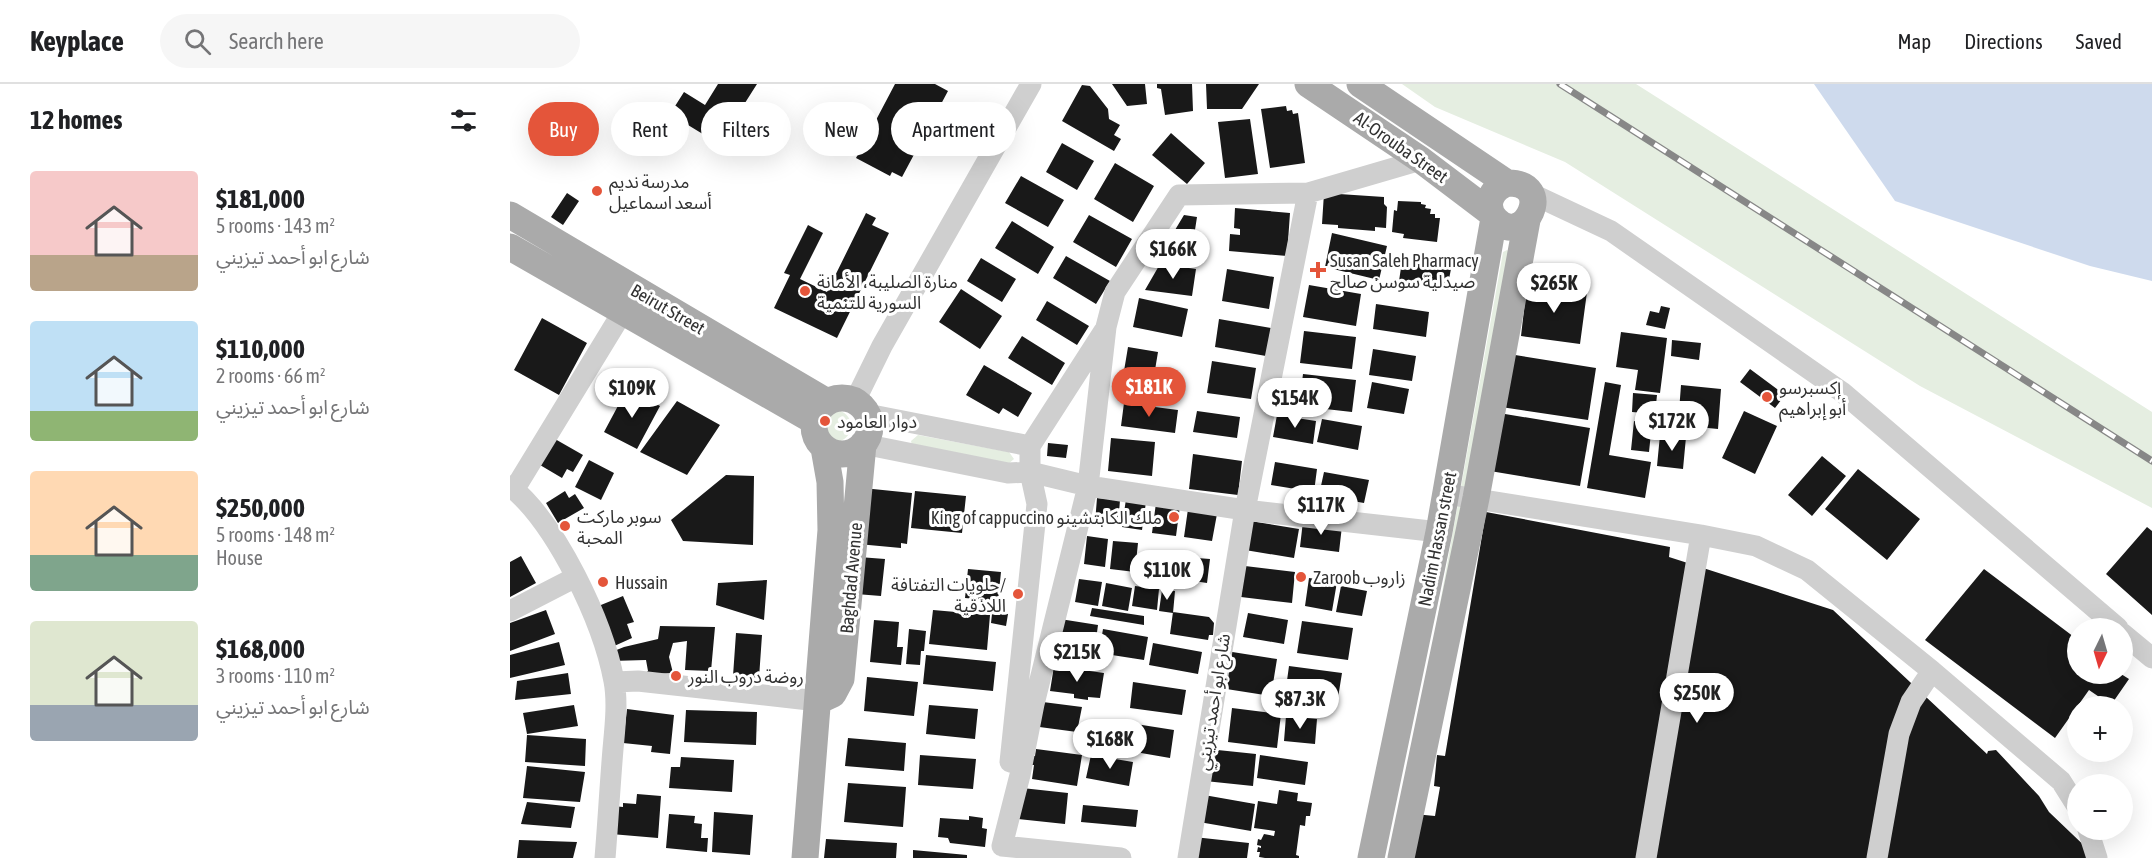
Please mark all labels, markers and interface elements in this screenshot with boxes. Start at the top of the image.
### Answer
search box [160,14,580,68]
text: Keyplace [30,25,124,57]
icon: search [181,25,214,58]
text: Search here [229,28,324,54]
text: Map [1897,29,1931,53]
text: Directions [1964,29,2043,53]
text: Saved [2076,29,2122,53]
chip: Buy [528,102,599,156]
chip: Rent [611,102,689,156]
chip: Filters [701,102,791,156]
chip: New [803,102,879,156]
chip: Apartment [891,102,1016,156]
icon: filters [447,104,480,137]
text: 12 homes [30,105,123,135]
street label: Al-Orouba Street [1350,107,1452,187]
place label: مدرسة نديم أسعد اسماعيل [609,171,712,214]
text: $181,000 [216,184,305,214]
marker: مدرسة نديم أسعد اسماعيل [590,184,604,198]
icon: home [78,195,150,267]
text: 5 rooms · 143 m² [216,214,335,237]
pin: $166K [1131,229,1215,280]
text: $166K [1150,237,1196,260]
text: شارع ابو أحمد تيزيني [216,245,370,268]
place label: Susan Saleh Pharmacy صيدلية سوسن صالح [1330,250,1479,295]
marker: Susan Saleh Pharmacy صيدلية سوسن صالح [1311,263,1325,277]
pin: $265K [1512,263,1596,314]
place label: منارة الصليبة، الأمانة السورية للتنمية [817,271,958,314]
text: $265K [1531,271,1577,294]
street label: Beirut Street [627,279,709,339]
marker: منارة الصليبة، الأمانة السورية للتنمية [798,284,812,298]
text: $110,000 [216,334,305,364]
icon: home [78,345,150,417]
text: 2 rooms · 66 m² [216,364,326,387]
pin: $181K [1107,367,1191,418]
pin: $109K [590,368,674,419]
text: $181K [1126,375,1172,398]
text: $109K [609,376,655,399]
place label: إكسبرسو أبو إبراهيم [1779,377,1846,422]
pin: $154K [1253,378,1337,429]
text: $154K [1272,386,1318,409]
marker: إكسبرسو أبو إبراهيم [1760,390,1774,404]
text: شارع ابو أحمد تيزيني [216,395,370,418]
pin: $172K [1630,401,1714,452]
text: $172K [1649,409,1695,432]
place label: دوار العامود [837,411,917,433]
marker: دوار العامود [818,414,832,428]
street label: Nadim Hassan street [1414,470,1460,608]
pin: $117K [1279,485,1363,536]
text: $250,000 [216,493,305,523]
text: $117K [1298,493,1344,516]
icon: home [78,495,150,567]
place label: سوبر ماركت المحبة [577,506,662,548]
place label: King of cappuccino ملك الكابتشينو [931,507,1162,529]
marker: King of cappuccino ملك الكابتشينو [1167,510,1181,524]
marker: سوبر ماركت المحبة [558,519,572,533]
street label: Baghdad Avenue [836,522,866,634]
text: 5 rooms · 148 m² [216,523,335,546]
text: House [216,546,263,569]
pin: $110K [1125,550,1209,601]
text: $110K [1144,558,1190,581]
place label: Zaroob زاروب [1313,567,1406,589]
marker: Zaroob زاروب [1294,570,1308,584]
place label: Hussain [615,572,668,593]
place label: حلويات التفتافة/ اللاذقية [891,574,1006,616]
marker: Hussain [596,575,610,589]
marker: حلويات التفتافة/ اللاذقية [1011,587,1025,601]
north arrow [2067,618,2133,684]
map controls [2067,618,2133,840]
pin: $215K [1035,632,1119,683]
street label: شارع ابو أحمد تيزيني [1192,632,1238,773]
text: $168,000 [216,634,305,664]
text: $215K [1054,640,1100,663]
icon: home [78,645,150,717]
text: 3 rooms · 110 m² [216,664,335,687]
place label: روضة دروب النور [687,666,804,688]
marker: روضة دروب النور [669,669,683,683]
pin: $250K [1655,673,1739,724]
pin: $87.3K [1251,679,1349,730]
text: $250K [1674,681,1720,704]
text: $87.3K [1275,687,1325,710]
text: شارع ابو أحمد تيزيني [216,695,370,718]
button: + [2067,696,2133,762]
pin: $168K [1068,719,1152,770]
text: $168K [1087,727,1133,750]
button: − [2067,774,2133,840]

